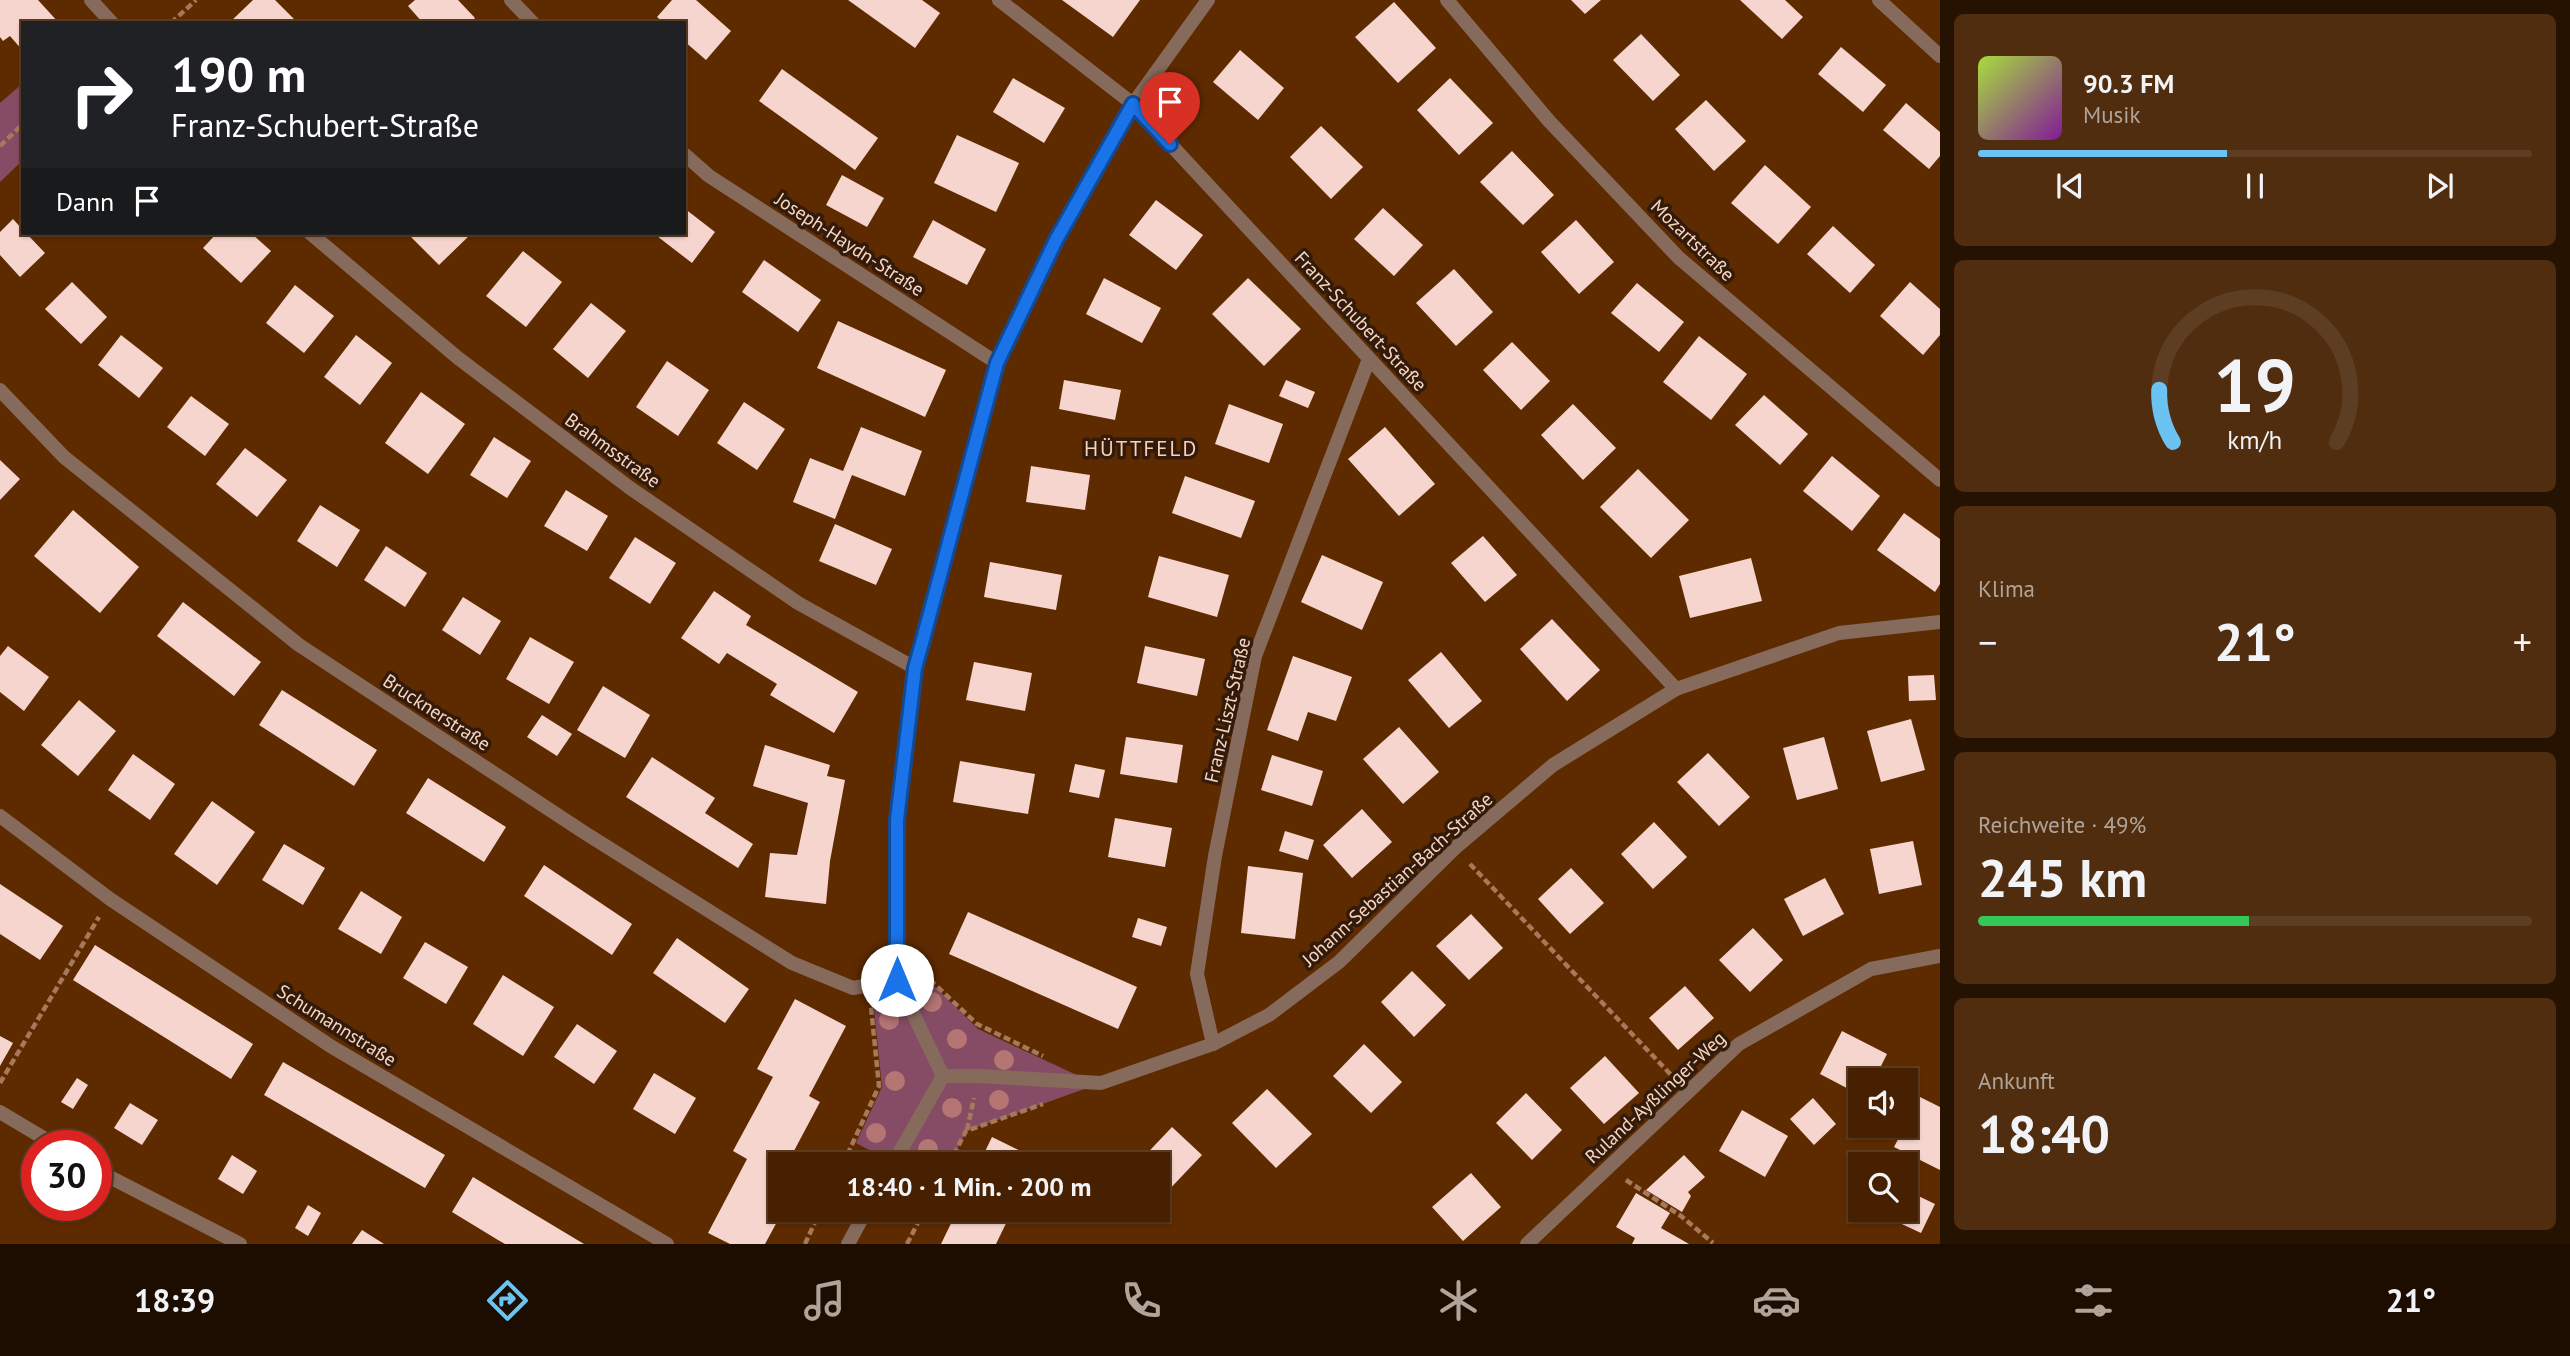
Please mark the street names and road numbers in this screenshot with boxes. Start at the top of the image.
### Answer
street label: Joseph-Haydn-Straße [770,186,929,301]
street label: Mozartstraße [1646,194,1740,286]
street label: Franz-Schubert-Straße [1290,246,1432,396]
street label: Brahmsstraße [561,407,665,493]
street label: Franz-Liszt-Straße [1199,635,1255,785]
street label: Brucknerstraße [379,668,495,756]
street label: Johann-Sebastian-Bach-Straße [1296,787,1497,972]
street label: Schumannstraße [273,979,401,1071]
street label: Ruland-Ayßlinger-Weg [1580,1026,1730,1168]

